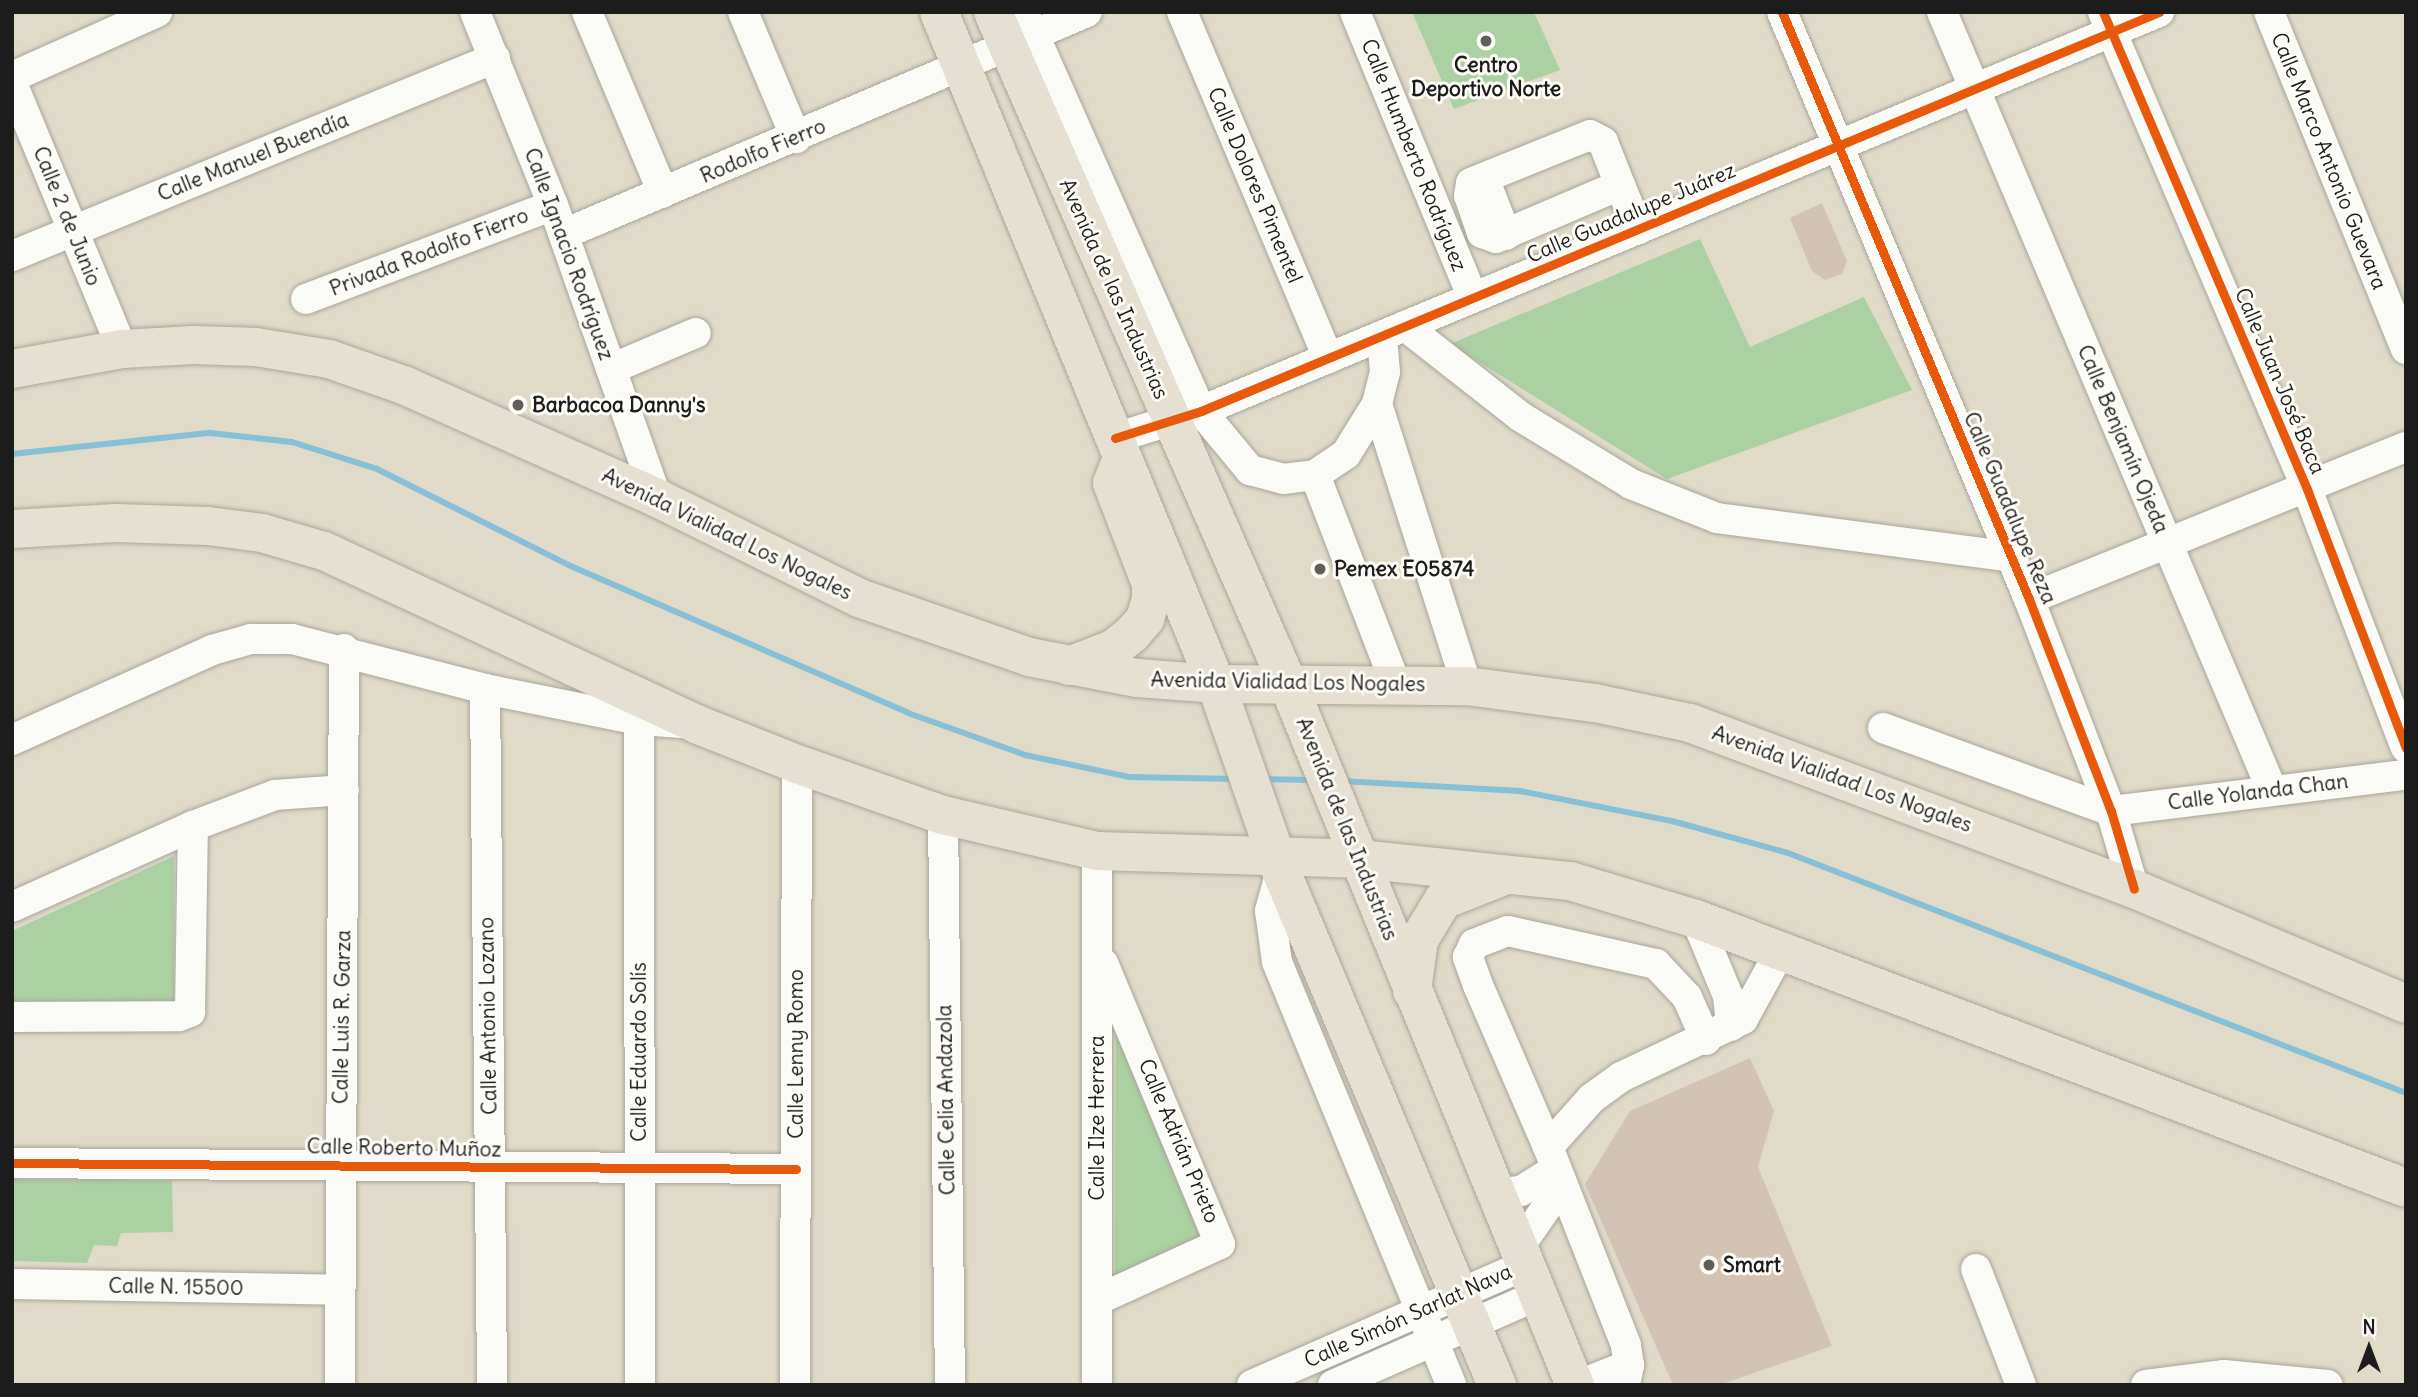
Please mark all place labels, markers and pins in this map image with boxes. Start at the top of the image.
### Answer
marker: Centro Deportivo Norte [1478,33,1494,49]
place label: Centro Deportivo Norte [1411,52,1561,102]
place label: Barbacoa Danny's [532,392,706,418]
marker: Barbacoa Danny's [510,397,526,413]
place label: Pemex E05874 [1334,556,1475,582]
marker: Pemex E05874 [1312,561,1328,577]
place label: Smart [1723,1252,1781,1278]
marker: Smart [1701,1257,1717,1273]

